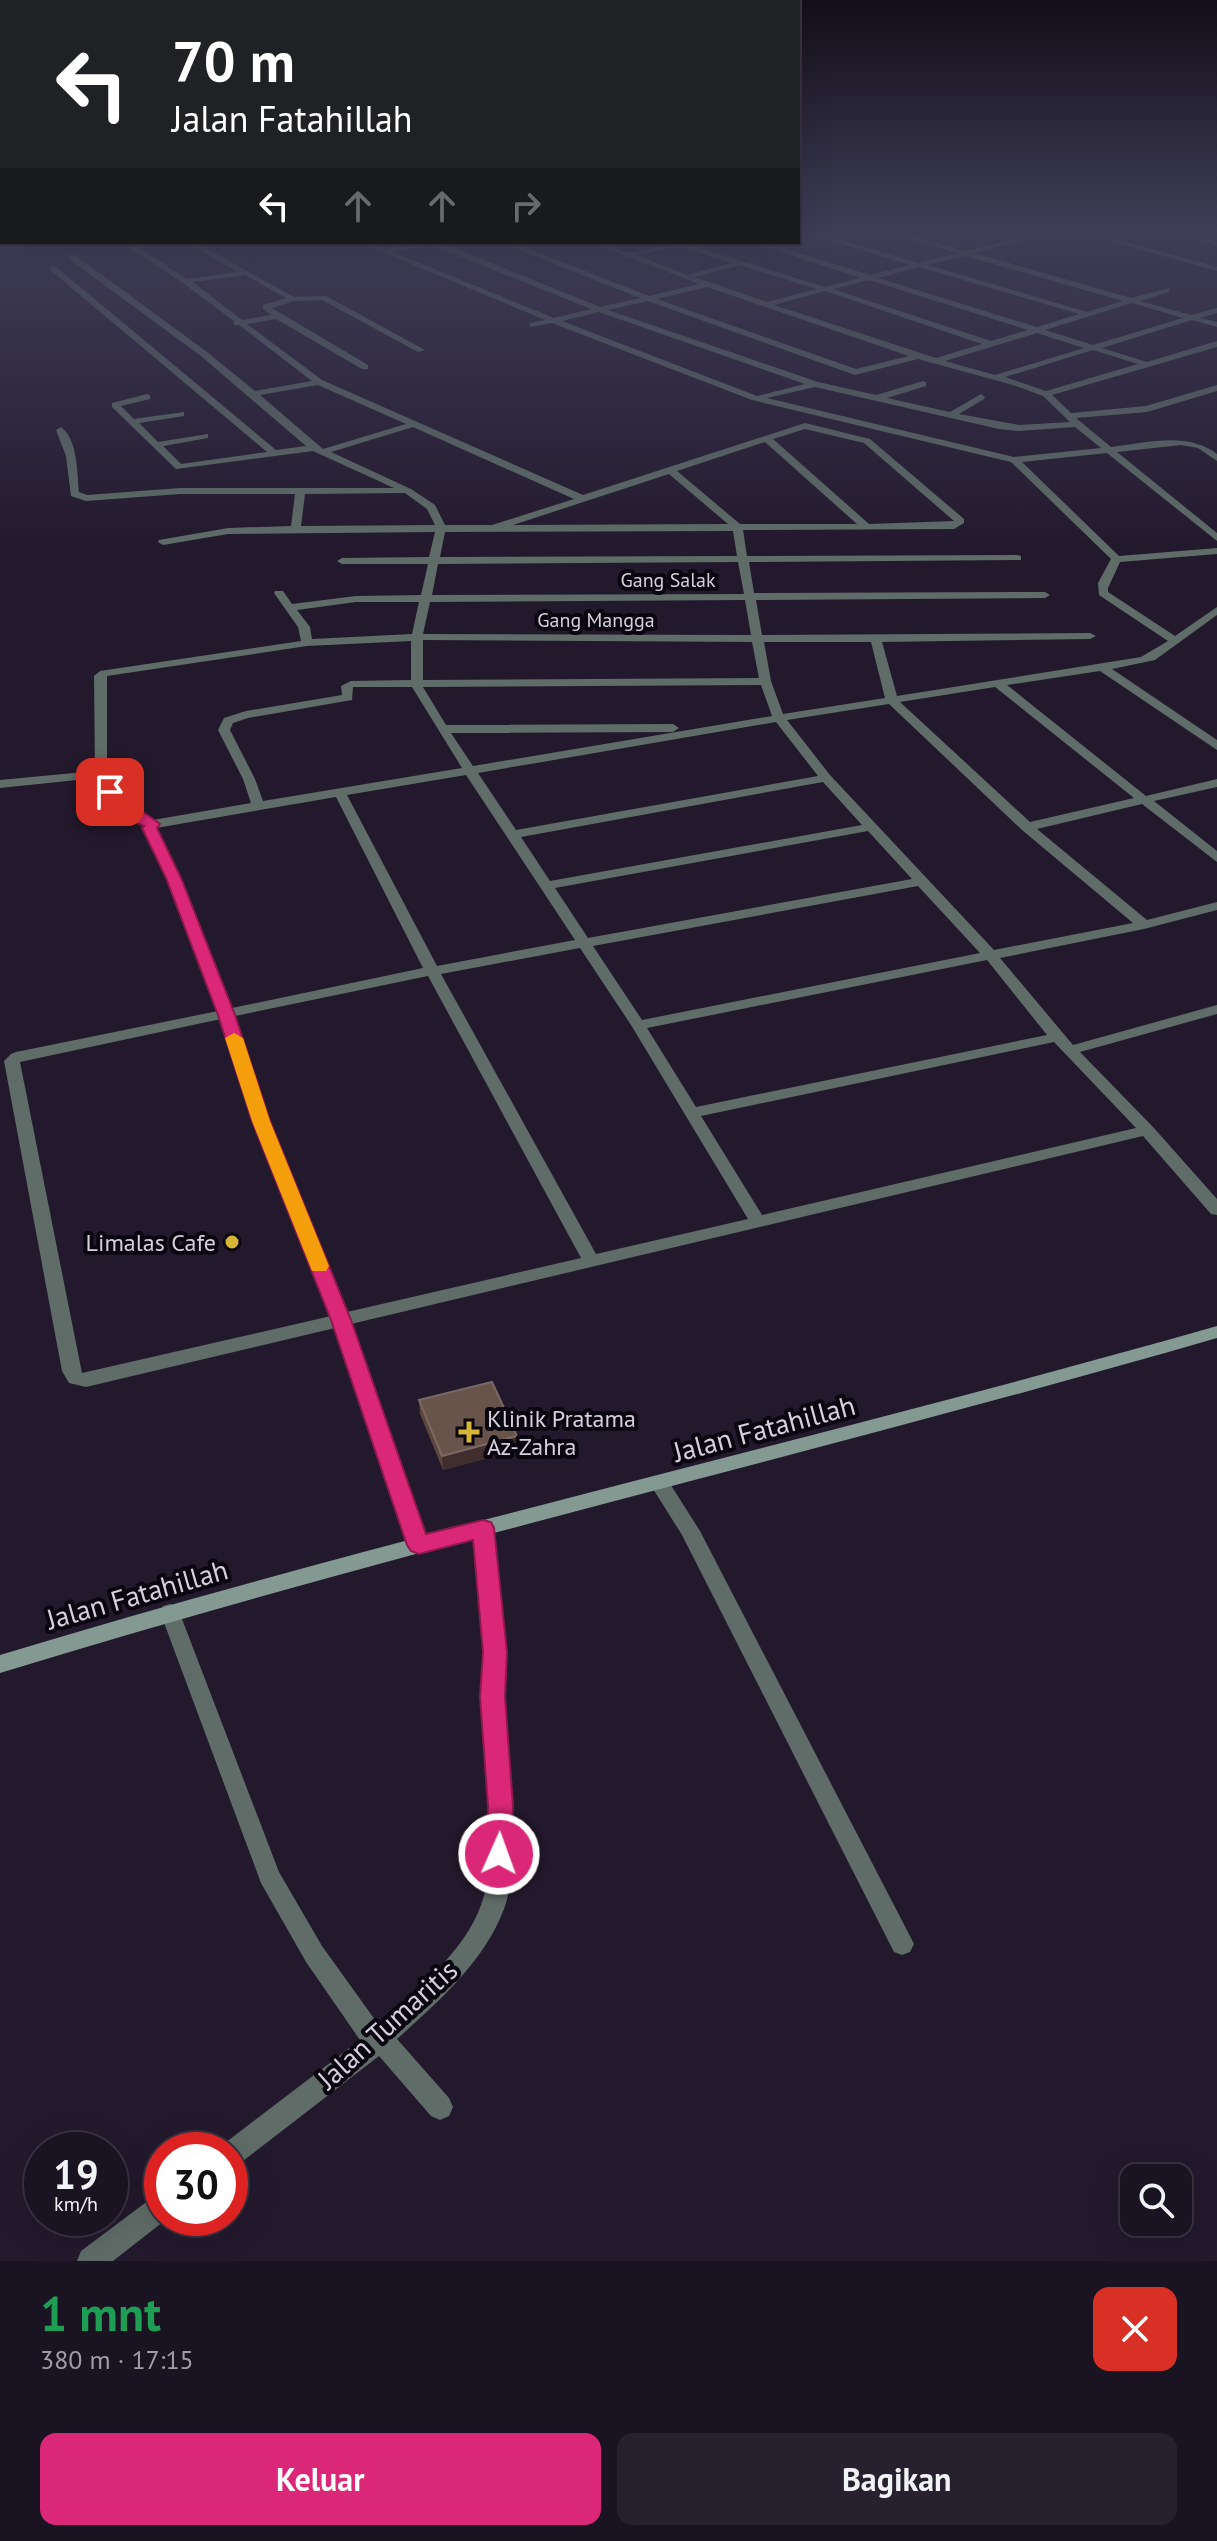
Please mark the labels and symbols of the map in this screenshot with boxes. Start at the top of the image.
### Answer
street label: Gang Salak [620,567,716,593]
street label: Gang Mangga [537,607,655,633]
pin [76,758,144,826]
place label: Limalas Cafe [86,1227,216,1258]
marker: Limalas Cafe [223,1233,241,1251]
street label: Jalan Fatahillah [668,1386,859,1470]
place label: Klinik Pratama Az-Zahra [487,1403,636,1462]
marker: Klinik Pratama Az-Zahra [458,1421,480,1443]
street label: Jalan Fatahillah [41,1550,232,1638]
position arrow [457,1812,541,1896]
street label: Jalan Tumaritis [308,1951,465,2097]
speed limit sign: 30 [144,2132,248,2236]

